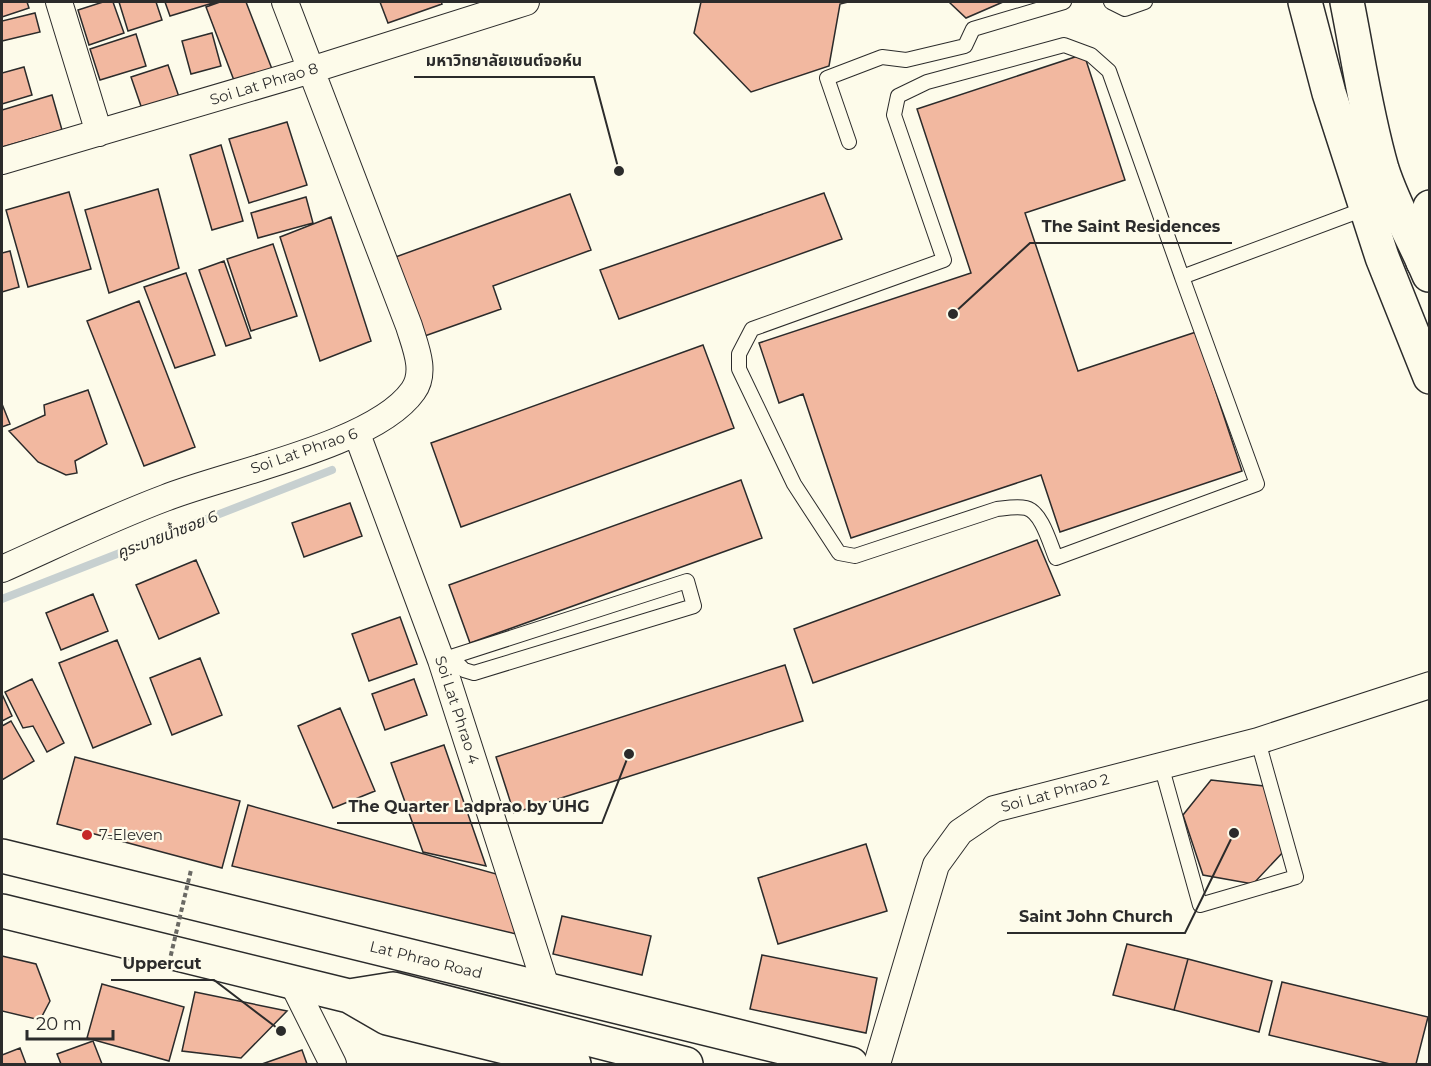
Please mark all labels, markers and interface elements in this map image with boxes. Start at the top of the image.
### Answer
callout: มหาวิทยาลัยเซนต์จอห์น [414,43,594,77]
text: มหาวิทยาลัยเซนต์จอห์น [426,51,582,70]
street label: Soi Lat Phrao 8 [207,58,320,109]
callout: The Saint Residences [1030,209,1232,243]
text: The Saint Residences [1042,217,1221,236]
street label: Soi Lat Phrao 6 [248,423,360,478]
water label: คูระบายน้ำซอย 6 [113,505,221,563]
street label: Soi Lat Phrao 4 [431,653,484,766]
street label: Soi Lat Phrao 2 [999,769,1111,816]
callout: The Quarter Ladprao by UHG [337,789,602,823]
text: The Quarter Ladprao by UHG [348,797,590,816]
place label: 7-Eleven [99,825,163,844]
marker: 7-Eleven [80,828,94,842]
callout: Saint John Church [1007,899,1185,933]
text: Saint John Church [1019,907,1173,926]
street label: Lat Phrao Road [368,936,484,983]
callout: Uppercut [111,946,214,980]
text: Uppercut [123,954,202,973]
scale bar [27,1003,112,1041]
text: 20 m [36,1013,82,1035]

